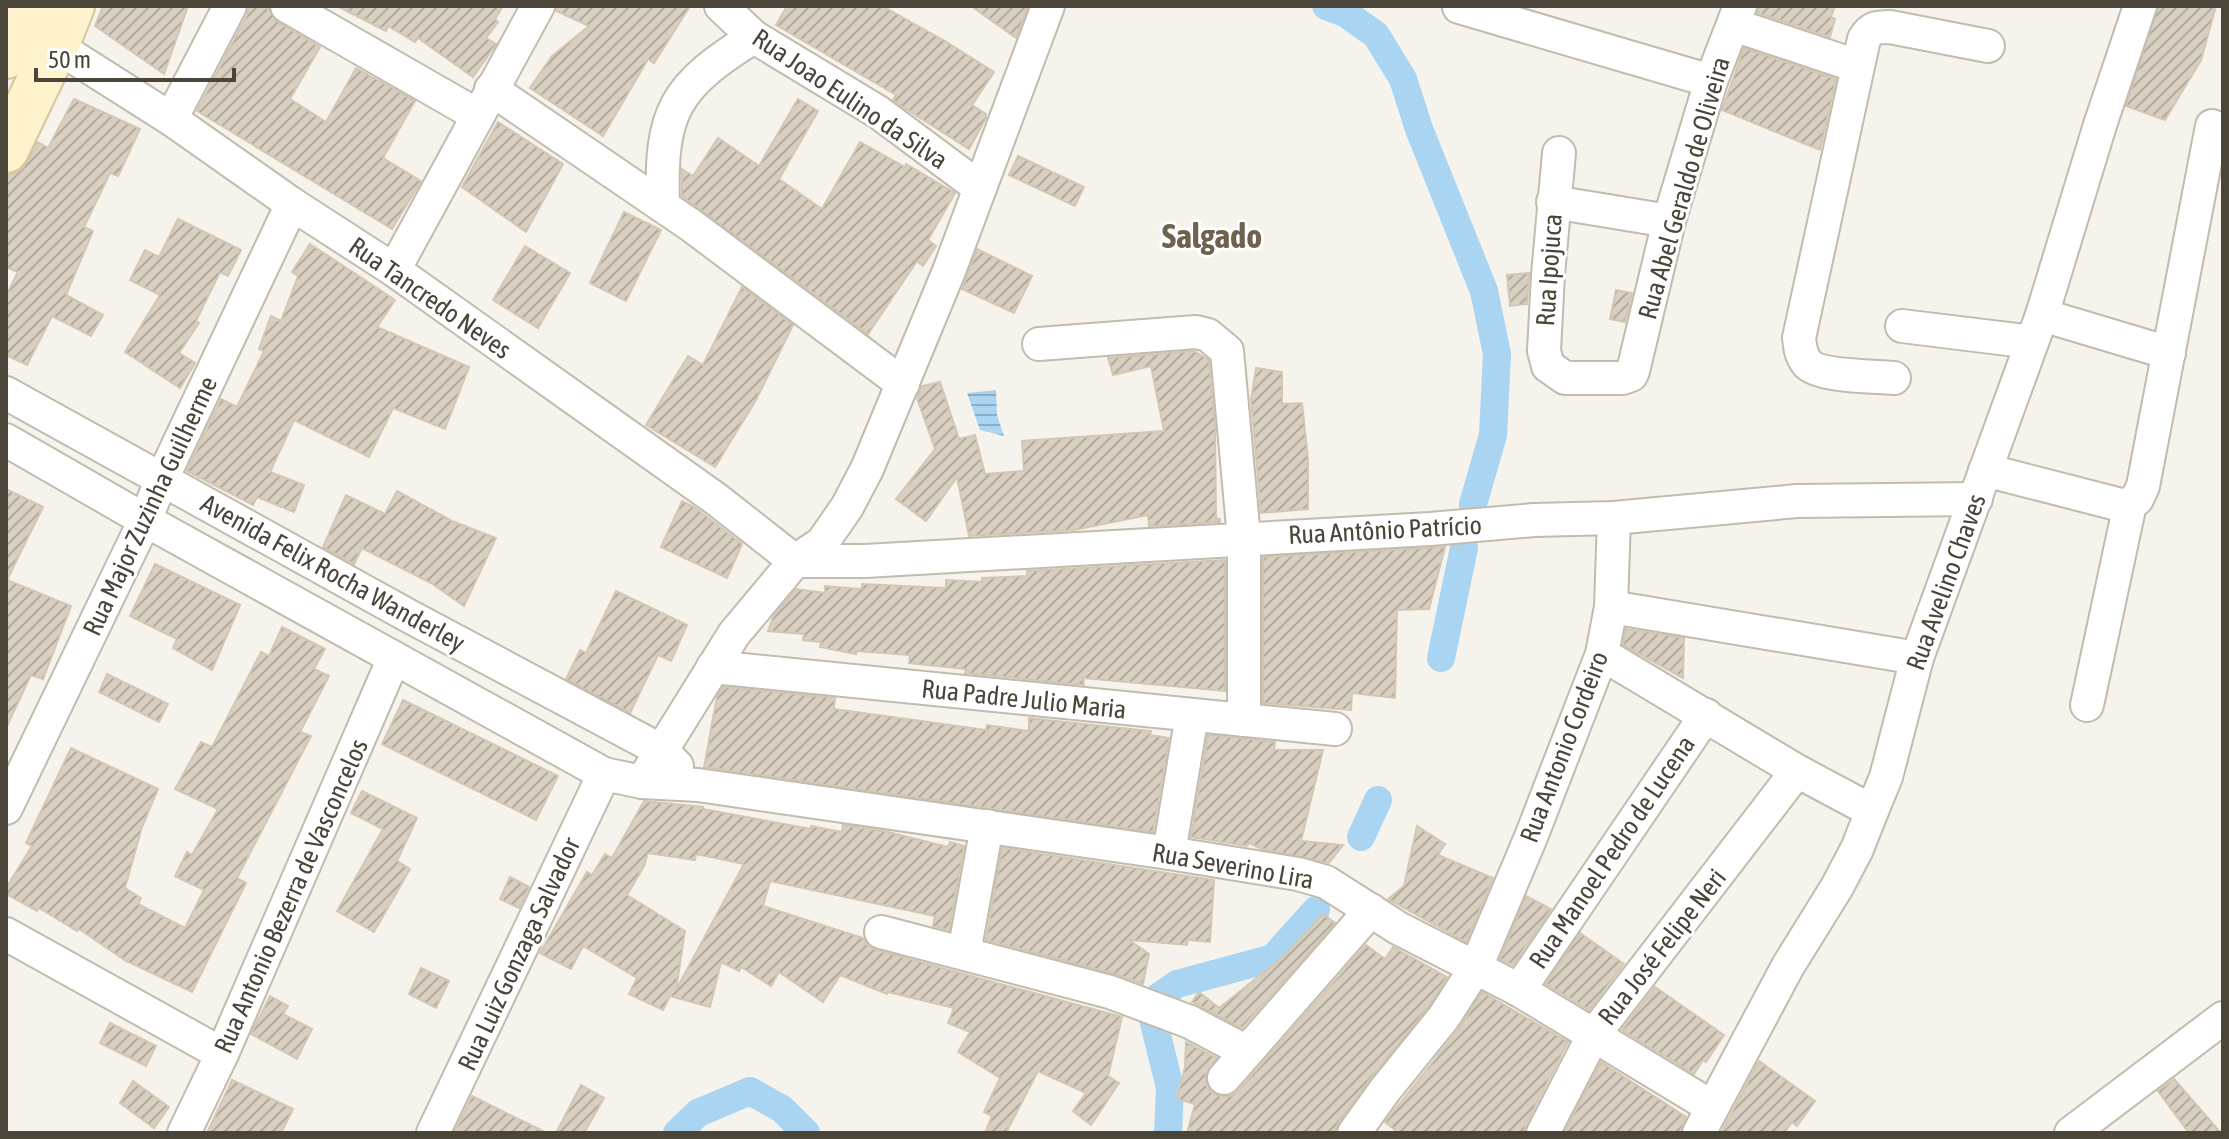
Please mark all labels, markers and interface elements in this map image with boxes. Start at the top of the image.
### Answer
street label: Rua Joao Eulino da Silva [747,23,953,175]
scale bar [36,32,234,82]
text: 50 m [48,46,91,73]
street label: Rua Abel Geraldo de Oliveira [1632,53,1736,323]
street label: Rua Ipojuca [1530,213,1568,327]
district label: Salgado [1162,216,1262,255]
street label: Rua Tancredo Neves [343,231,517,365]
street label: Rua Major Zuzinha Guilherme [77,372,223,640]
street label: Avenida Felix Rocha Wanderley [196,488,470,658]
street label: Rua Avelino Chaves [1900,490,1992,674]
street label: Rua Antônio Patrício [1288,510,1482,550]
street label: Rua Antonio Cordeiro [1514,647,1614,847]
street label: Rua Padre Julio Maria [920,673,1128,725]
street label: Rua Manoel Pedro de Lucena [1523,730,1701,974]
street label: Rua Antonio Bezerra de Vasconcelos [208,734,374,1058]
street label: Rua Luiz Gonzaga Salvador [452,832,586,1075]
street label: Rua Severino Lira [1150,837,1316,895]
street label: Rua José Felipe Neri [1592,863,1732,1031]

